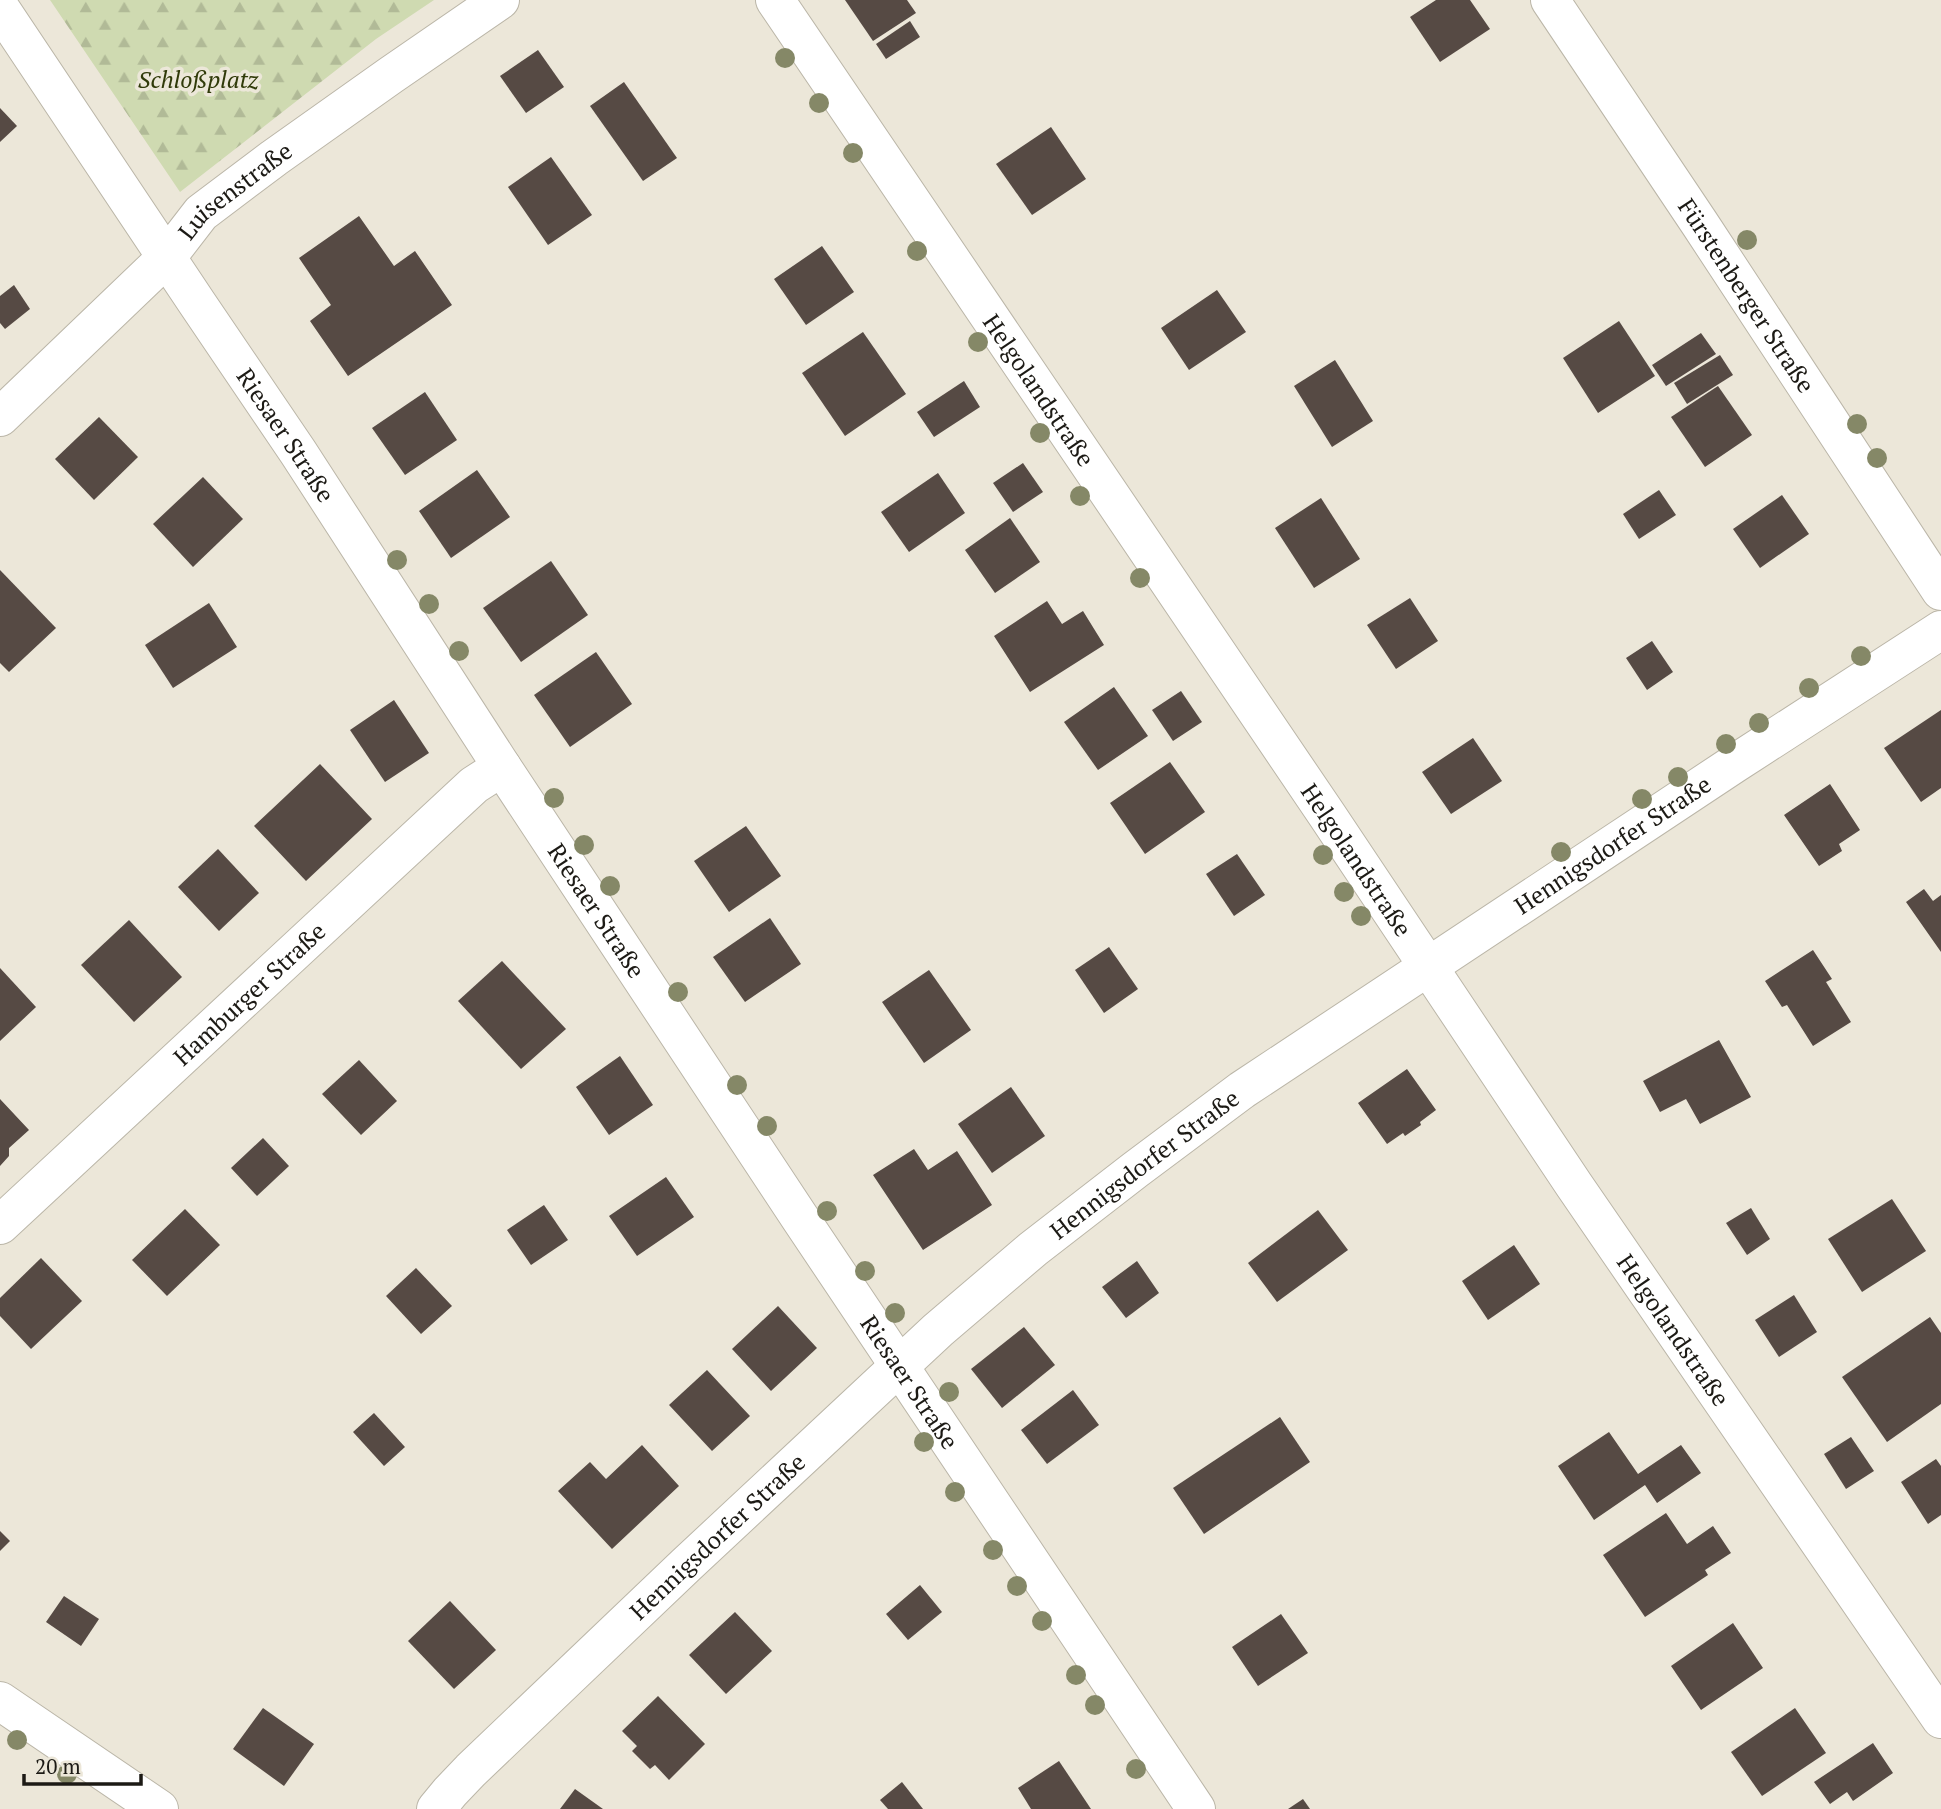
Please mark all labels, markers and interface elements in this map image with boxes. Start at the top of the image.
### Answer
park label: Schloßplatz [138,63,259,95]
street label: Luisenstraße [170,134,298,246]
street label: Fürstenberger Straße [1671,192,1822,399]
street label: Helgolandstraße [976,307,1102,473]
street label: Riesaer Straße [230,362,342,508]
street label: Hennigsdorfer Straße [1508,768,1717,921]
street label: Helgolandstraße [1294,777,1419,942]
street label: Riesaer Straße [541,837,653,984]
street label: Hamburger Straße [166,915,332,1072]
street label: Hennigsdorfer Straße [1043,1082,1245,1246]
street label: Helgolandstraße [1610,1248,1737,1412]
street label: Riesaer Straße [854,1309,966,1455]
street label: Hennigsdorfer Straße [623,1446,812,1626]
scale bar [24,1742,142,1786]
text: 20 m [35,1752,81,1780]

